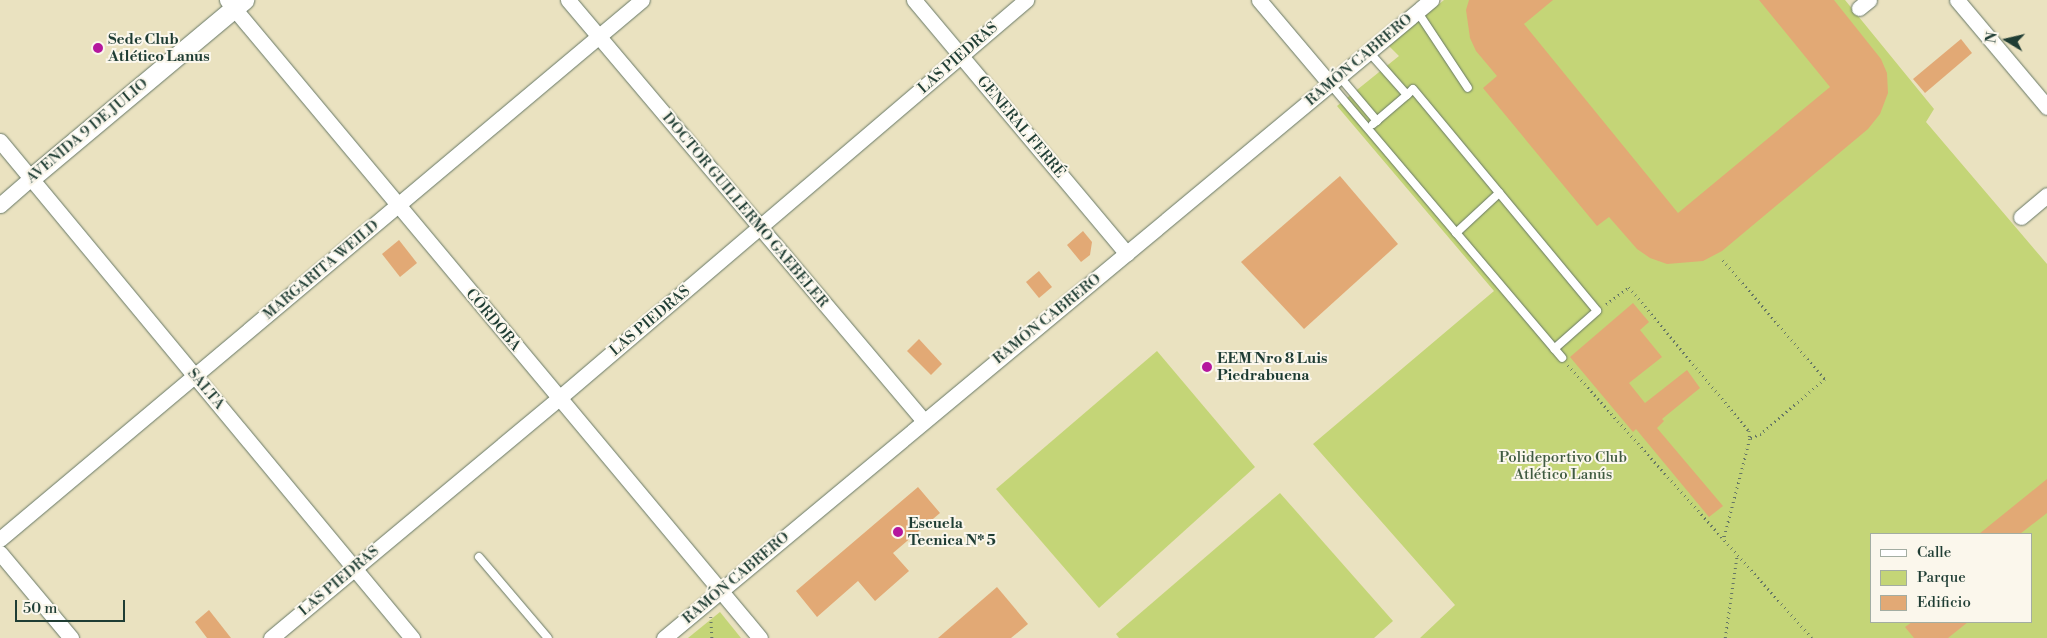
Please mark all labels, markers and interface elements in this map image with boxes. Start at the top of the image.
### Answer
street label: RAMÓN CABRERO [1302,10,1416,110]
north arrow [1982,15,2032,65]
street label: LAS PIEDRAS [915,19,1001,97]
place label: Sede Club Atlético Lanus [108,30,210,65]
text: N [1982,31,2002,45]
marker: Sede Club Atlético Lanus [92,42,104,54]
street label: GENERAL FERRÉ [973,72,1069,182]
street label: AVENIDA 9 DE JULIO [22,75,152,187]
street label: DOCTOR GUILLERMO GAEBELER [658,109,832,311]
street label: MARGARITA WEILD [260,216,382,324]
street label: RAMÓN CABRERO [989,270,1105,368]
street label: LAS PIEDRAS [606,282,694,360]
street label: CÓRDOBA [462,285,524,355]
place label: EEM Nro 8 Luis Piedrabuena [1217,349,1328,384]
marker: EEM Nro 8 Luis Piedrabuena [1201,361,1213,373]
street label: SALTA [184,365,228,413]
park label: Polideportivo Club Atlético Lanús [1499,448,1627,483]
place label: Escuela Tecnica N* 5 [908,514,996,549]
marker: Escuela Tecnica N* 5 [892,526,904,538]
street label: RAMÓN CABRERO [679,528,793,628]
legend [1870,533,2032,623]
street label: LAS PIEDRAS [295,542,383,620]
text: Calle [1917,543,1951,562]
text: Parque [1917,568,1966,587]
scale bar [18,590,128,622]
text: Edificio [1917,593,1971,612]
text: 50 m [23,599,57,618]

